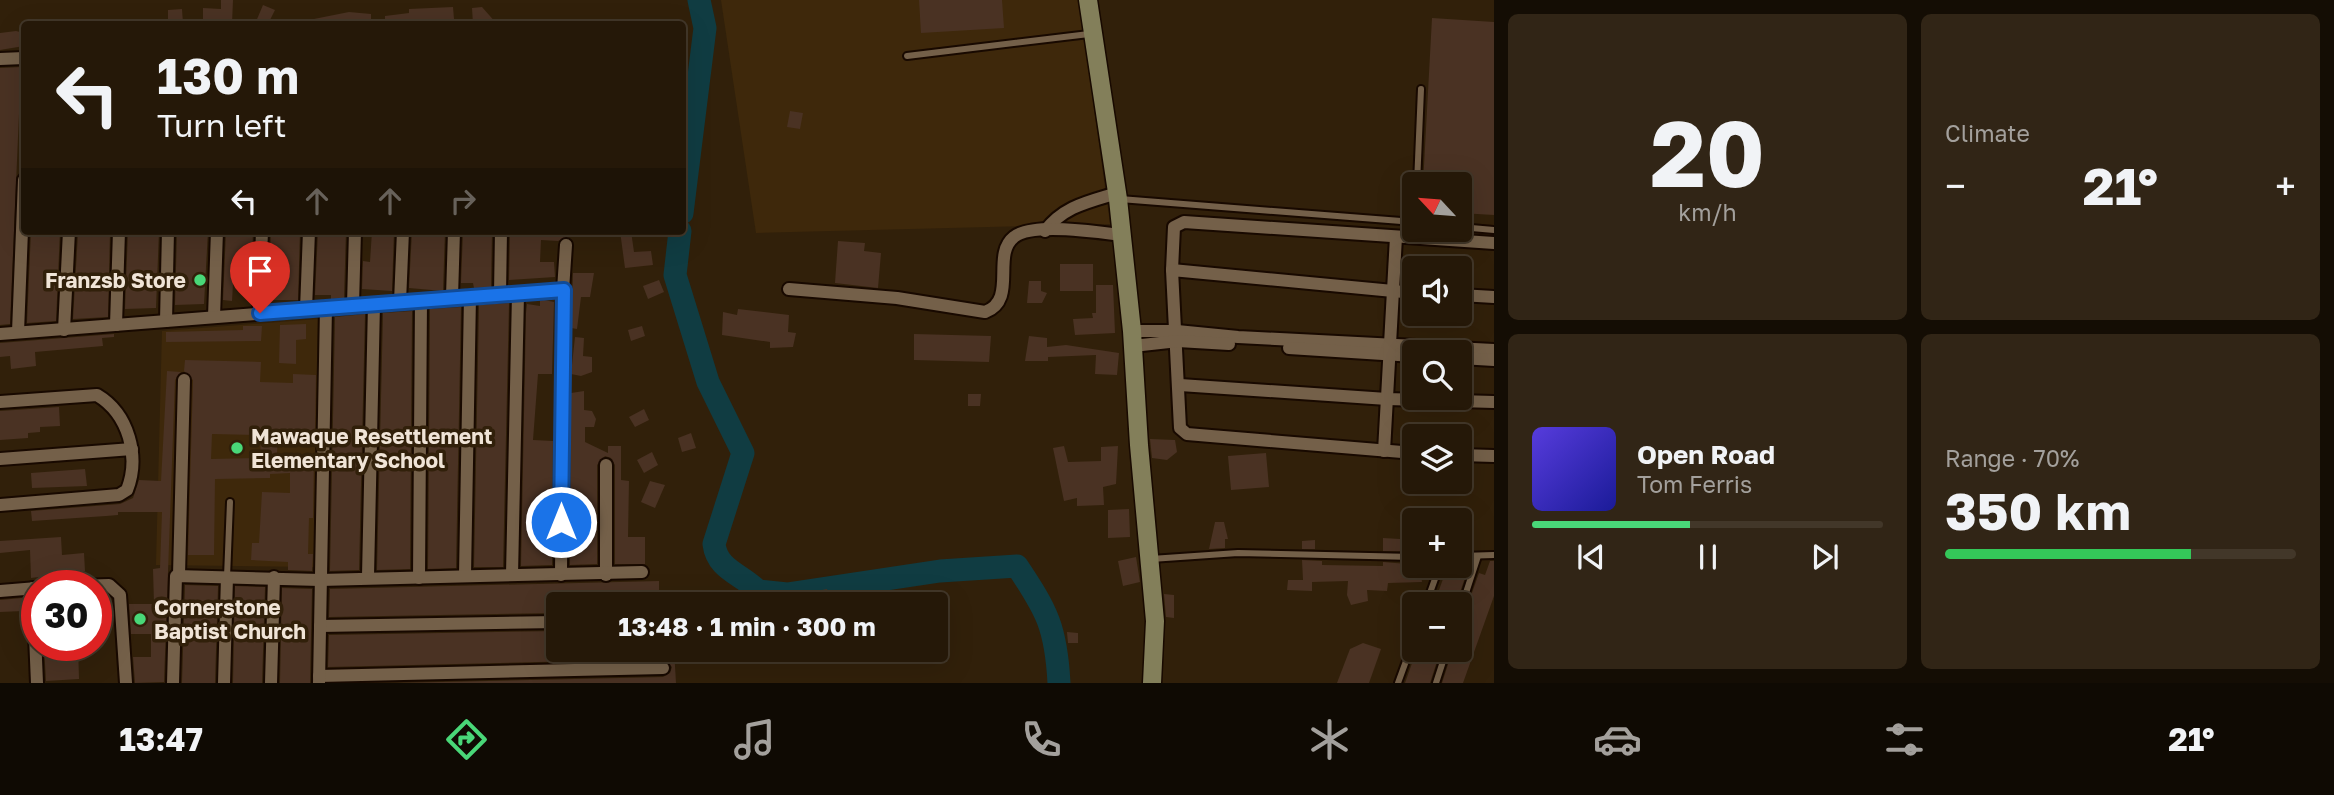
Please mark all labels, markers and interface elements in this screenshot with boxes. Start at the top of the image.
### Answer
text: 130 m [157,46,299,105]
icon: left [42,49,133,140]
text: 20 [1650,98,1765,207]
text: Turn left [157,106,286,144]
text: Climate [1945,119,2030,147]
text: 21° [2083,154,2158,216]
text: − [1945,163,1966,208]
text: + [2275,163,2296,208]
north arrow [1402,172,1472,242]
map controls [1402,172,1472,662]
icon: left [225,182,263,220]
icon: ahead [298,182,336,220]
icon: ahead [371,182,409,220]
icon: right [444,182,482,220]
text: km/h [1678,198,1737,226]
pin [230,241,290,313]
icon: arrive [241,252,279,290]
button: sound [1402,256,1472,326]
place label: Franzsb Store [45,267,186,293]
marker: Franzsb Store [192,272,208,288]
button: search [1402,340,1472,410]
place label: Mawaque Resettlement Elementary School [251,423,492,473]
button: layers [1402,424,1472,494]
text: Open Road [1637,439,1775,470]
marker: Mawaque Resettlement Elementary School [229,440,245,456]
text: Range · 70% [1945,444,2079,472]
text: Tom Ferris [1637,470,1752,498]
text: 350 km [1945,479,2131,541]
position arrow [524,485,598,559]
button: + [1402,508,1472,578]
icon: previous [1572,538,1610,576]
icon: pause [1689,538,1727,576]
icon: next [1806,538,1844,576]
speed limit sign: 30 [21,570,112,661]
button: − [1402,592,1472,662]
place label: Cornerstone Baptist Church [154,594,306,644]
marker: Cornerstone Baptist Church [132,611,148,627]
text: 13:48 · 1 min · 300 m [618,611,876,642]
icon: directions [442,715,491,764]
icon: music [730,715,779,764]
icon: phone [1017,715,1066,764]
icon: climate [1305,715,1354,764]
icon: car [1593,715,1642,764]
icon: filters [1880,715,1929,764]
text: 13:47 [119,720,203,758]
text: 21° [2168,720,2215,758]

